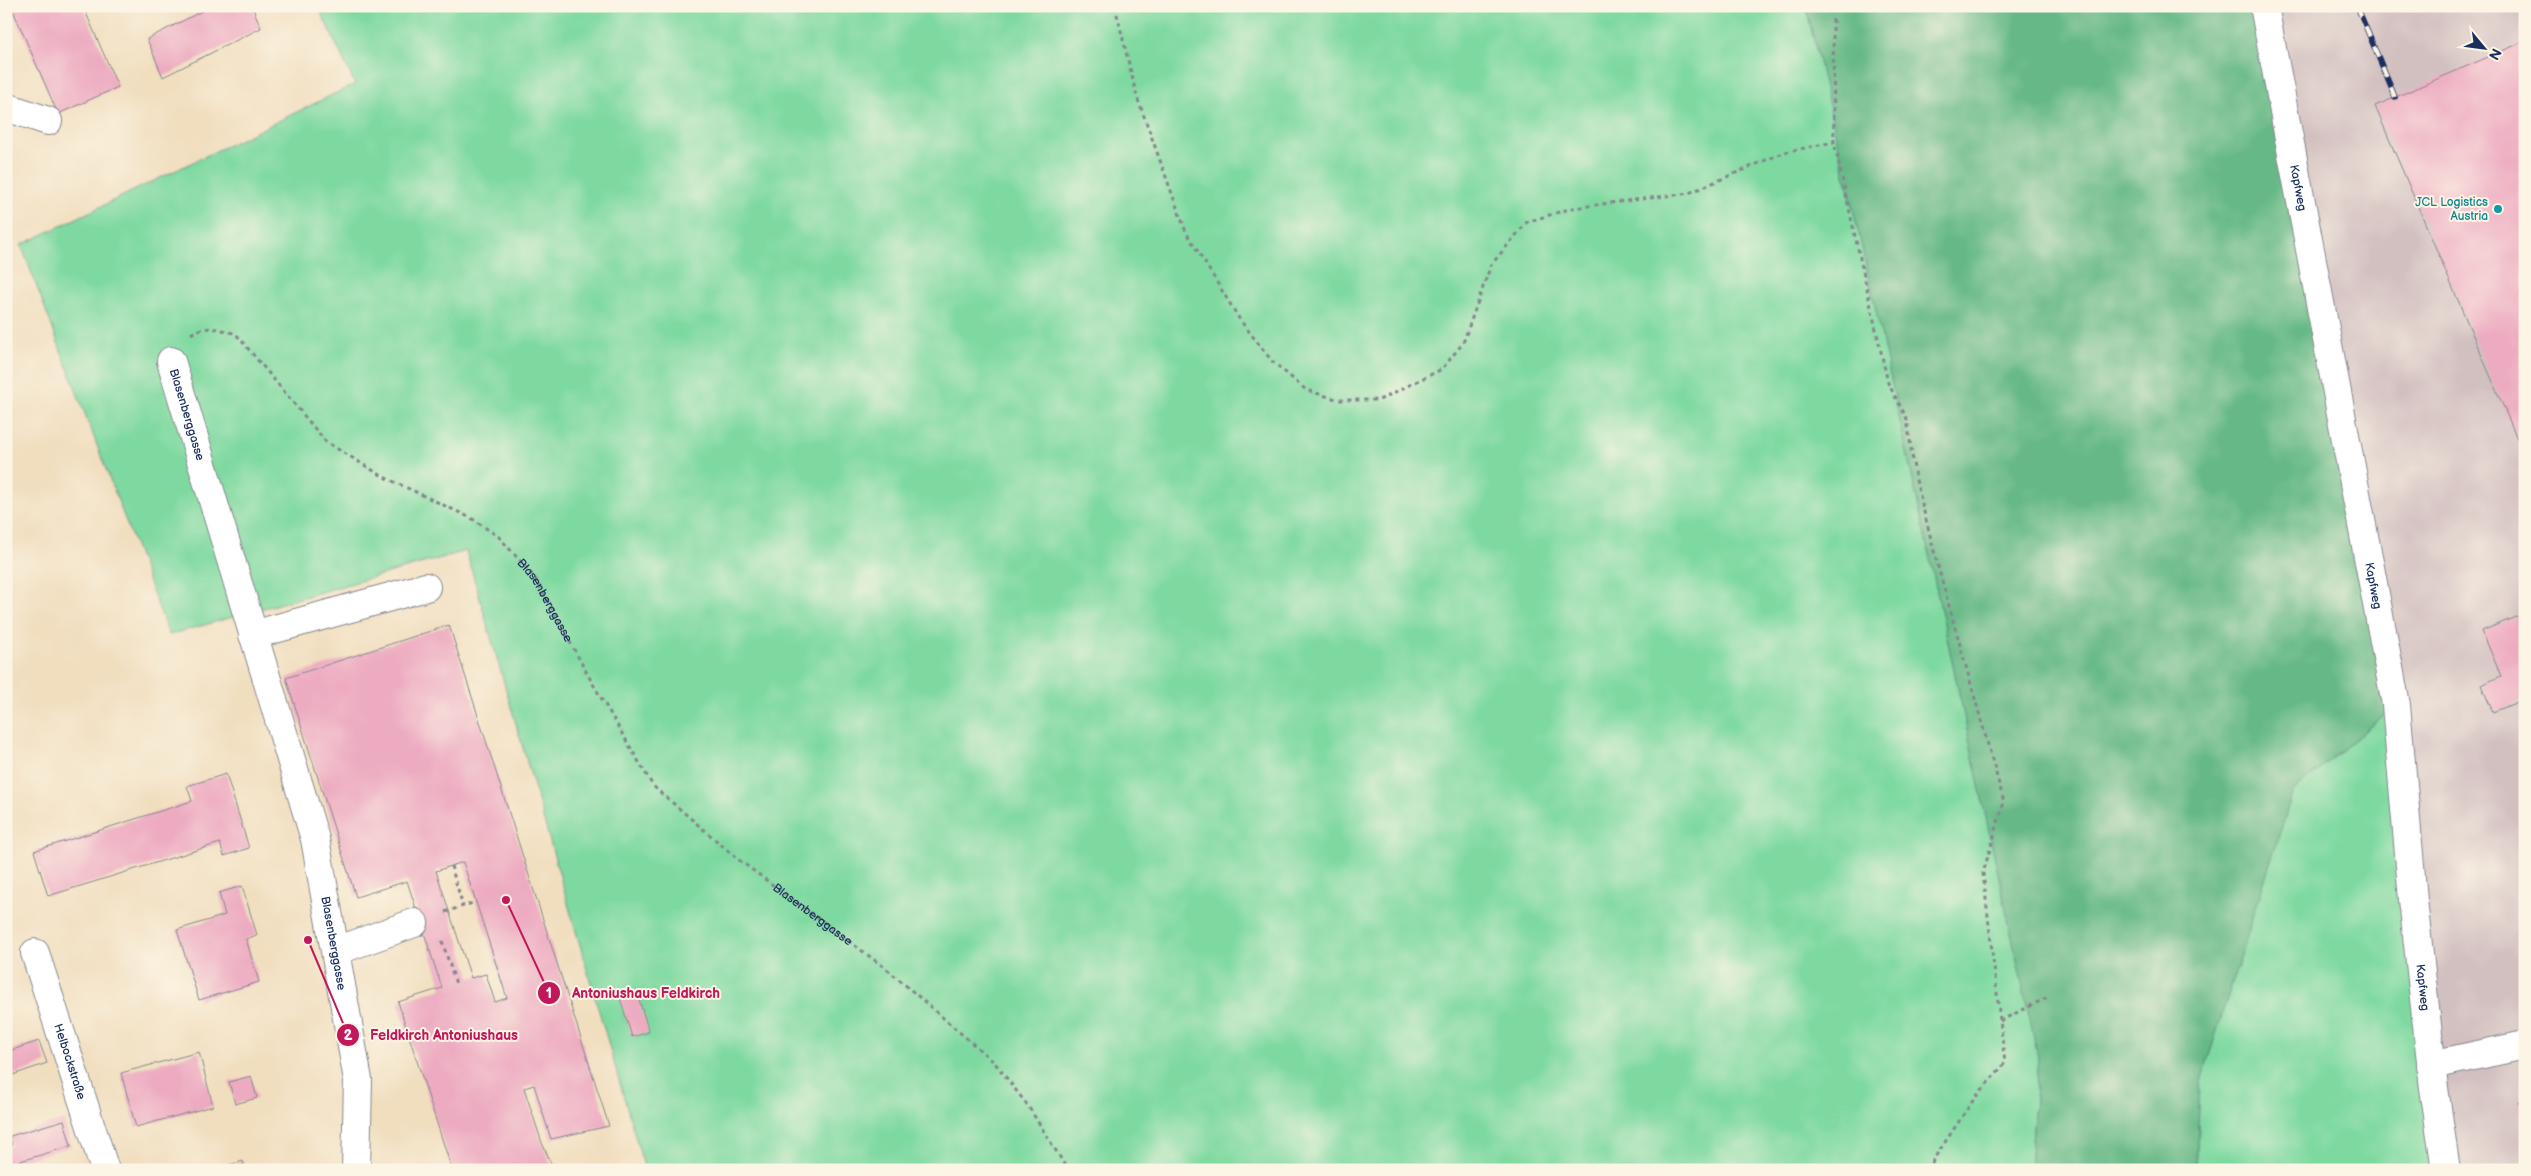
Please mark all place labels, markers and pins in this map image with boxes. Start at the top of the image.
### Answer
place label: JCL Logistics Austria [2415,195,2488,224]
marker: JCL Logistics Austria [2492,203,2504,215]
callout: Antoniushaus Feldkirch [537,978,730,1007]
callout: Feldkirch Antoniushaus [335,1020,528,1049]

